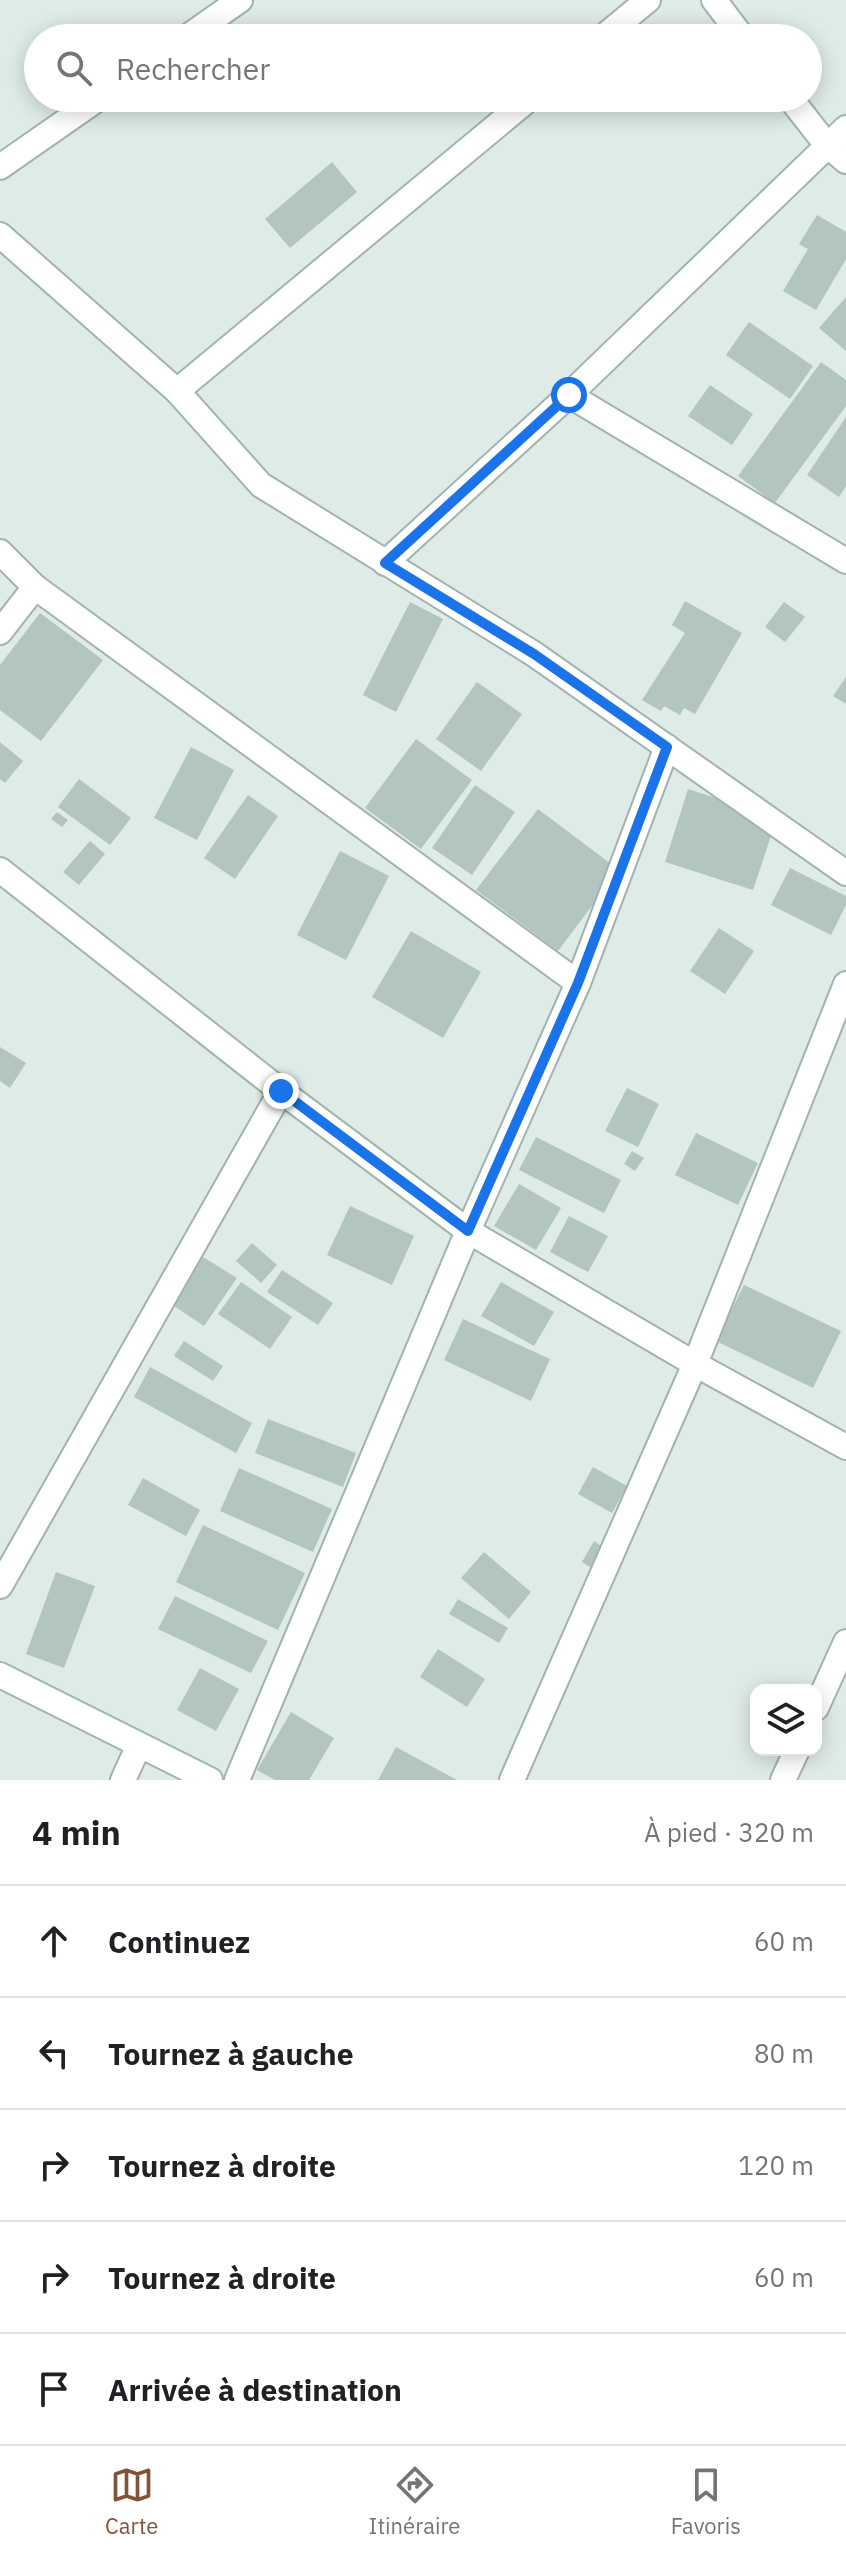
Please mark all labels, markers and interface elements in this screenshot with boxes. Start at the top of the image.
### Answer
search box [24,24,822,112]
icon: search [52,46,96,90]
text: Rechercher [116,49,270,88]
route start [551,377,587,413]
route end [263,1073,299,1109]
map controls [750,1684,822,1756]
button: layers [750,1684,822,1756]
text: 4 min [32,1810,121,1854]
text: À pied · 320 m [644,1815,814,1849]
icon: ahead [32,1919,76,1963]
text: Continuez [108,1922,250,1961]
text: 60 m [754,1924,814,1958]
icon: left [32,2031,76,2075]
text: Tournez à gauche [108,2034,354,2073]
text: 80 m [754,2036,814,2070]
icon: right [32,2143,76,2187]
text: Tournez à droite [108,2146,336,2185]
text: 120 m [738,2148,814,2182]
icon: right [32,2255,76,2299]
text: Tournez à droite [108,2258,336,2297]
text: 60 m [754,2260,814,2294]
icon: arrive [32,2367,76,2411]
text: Arrivée à destination [108,2370,402,2409]
tab: Carte [105,2463,158,2540]
tab: Itinéraire [369,2463,460,2540]
tab: Favoris [671,2463,741,2540]

